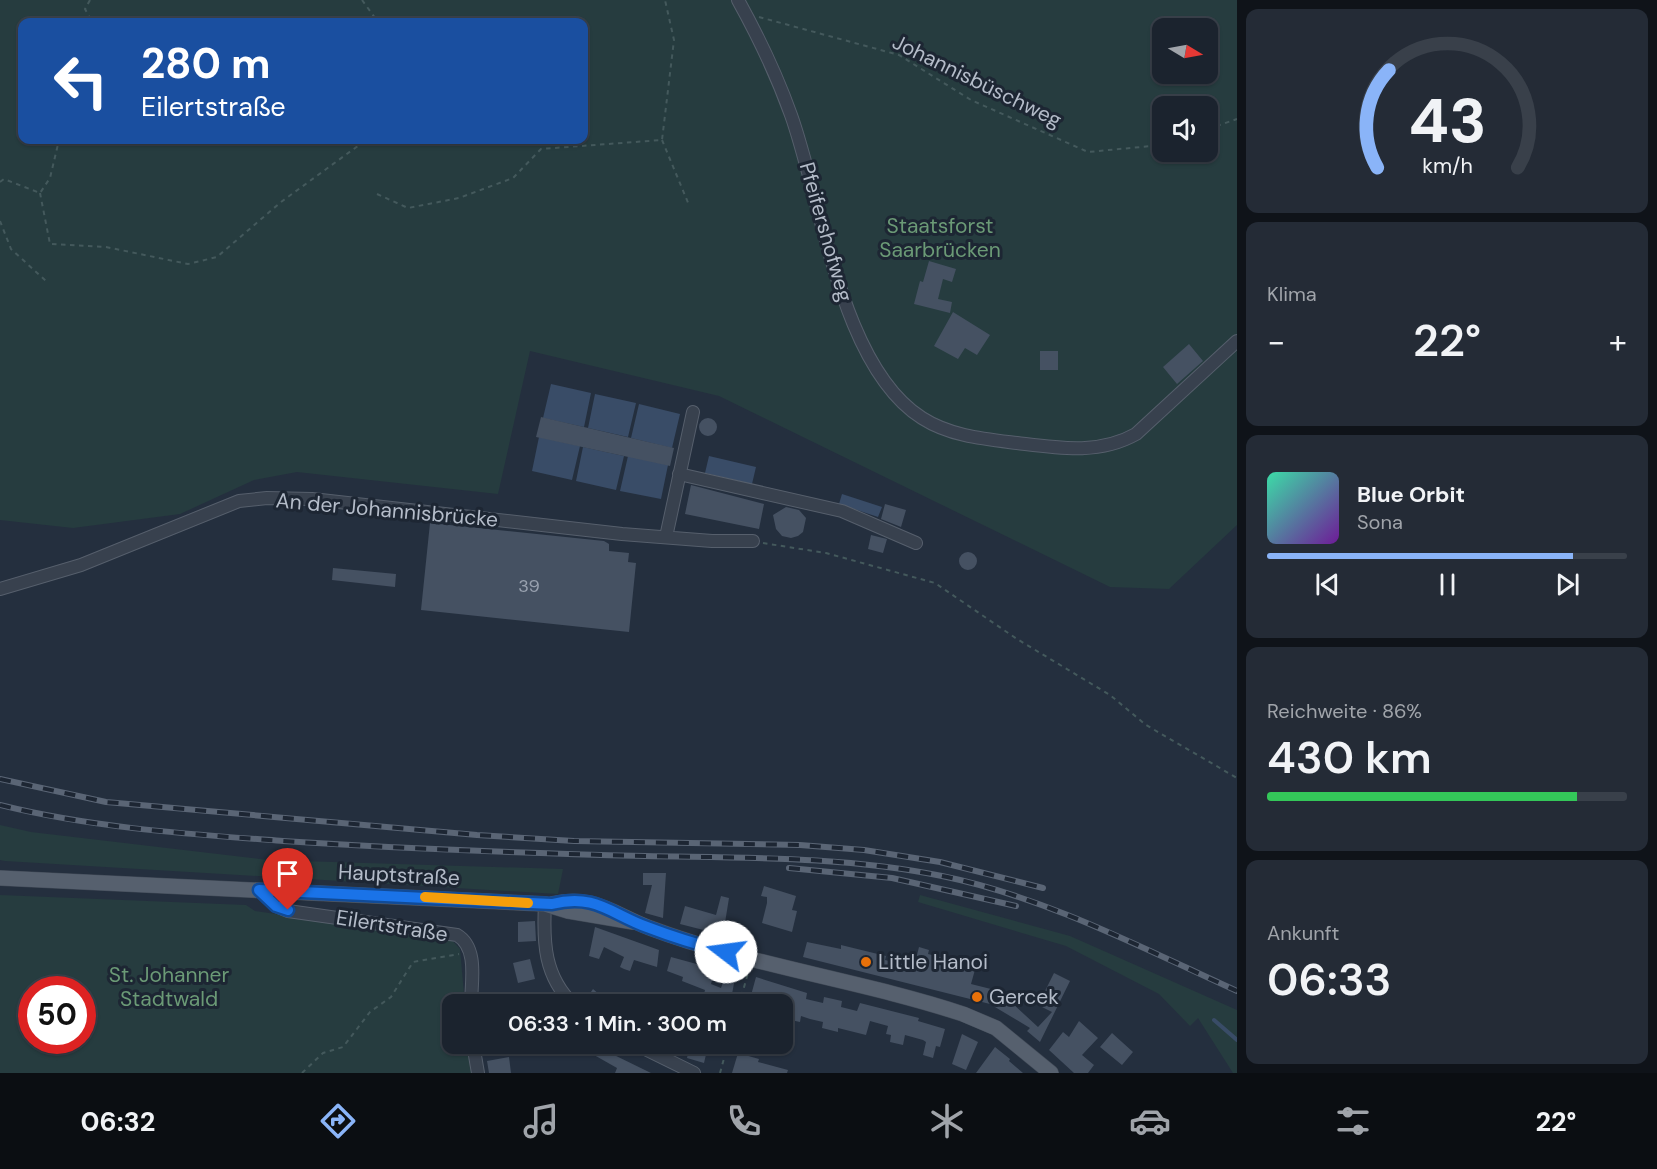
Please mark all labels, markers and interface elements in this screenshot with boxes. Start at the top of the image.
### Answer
north arrow [1152,18,1218,84]
map controls [1152,18,1218,162]
street label: Johannisbüschweg [888,28,1067,134]
text: 280 m [141,36,271,91]
icon: left [42,42,120,120]
text: 43 [1408,80,1486,161]
text: Eilertstraße [141,89,286,124]
button: sound [1152,96,1218,162]
text: km/h [1422,152,1472,180]
street label: Pfeifershofweg [793,159,859,305]
park label: Staatsforst Saarbrücken [879,212,1001,264]
text: Klima [1267,281,1317,307]
text: 22° [1413,311,1481,370]
text: − [1267,320,1285,363]
text: + [1609,320,1627,363]
text: Blue Orbit [1357,480,1465,509]
street label: An der Johannisbrücke [275,486,499,534]
text: Sona [1357,509,1403,535]
icon: previous [1311,568,1344,601]
icon: pause [1431,568,1464,601]
icon: next [1551,568,1584,601]
house number: 39 [518,574,540,598]
text: Reichweite · 86% [1267,698,1422,724]
text: 430 km [1267,728,1432,787]
pin [262,848,313,910]
icon: arrive [271,857,304,890]
street label: Hauptstraße [337,858,461,892]
street label: Eilertstraße [334,903,450,949]
position arrow [694,920,758,984]
text: Ankunft [1267,920,1339,946]
place label: Little Hanoi [878,948,988,976]
text: 06:33 [1267,950,1392,1009]
marker: Little Hanoi [859,955,873,969]
park label: St. Johanner Stadtwald [109,961,229,1013]
speed limit sign: 50 [18,976,96,1054]
place label: Gercek [989,983,1059,1011]
marker: Gercek [970,990,984,1004]
text: 06:33 · 1 Min. · 300 m [508,1009,727,1038]
icon: directions [317,1100,359,1142]
icon: music [520,1100,562,1142]
icon: phone [723,1100,765,1142]
icon: climate [926,1100,968,1142]
icon: car [1129,1100,1171,1142]
icon: filters [1332,1100,1374,1142]
text: 06:32 [81,1104,155,1139]
text: 22° [1535,1104,1576,1139]

